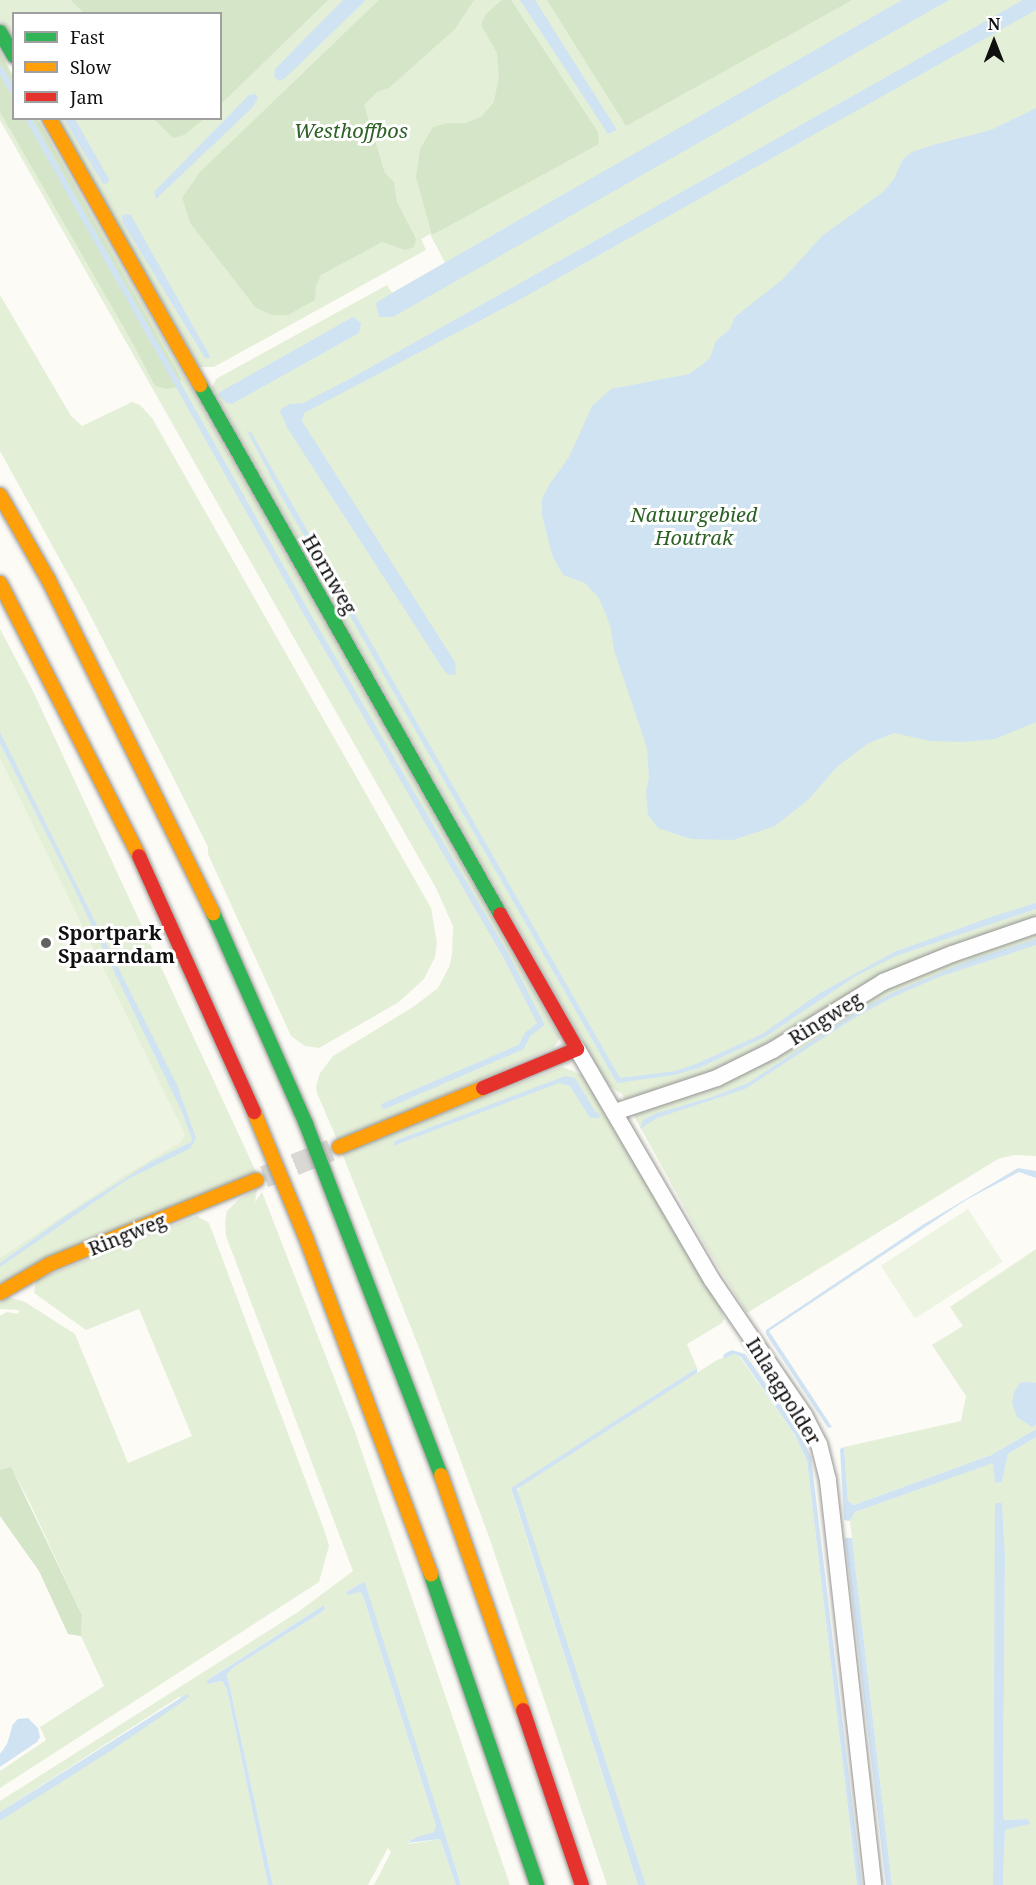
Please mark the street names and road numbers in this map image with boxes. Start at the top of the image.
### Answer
street label: Hornweg [298,530,362,618]
street label: Ringweg [784,986,866,1050]
street label: Ringweg [85,1208,169,1260]
street label: Inlaagpolder [741,1333,827,1449]

